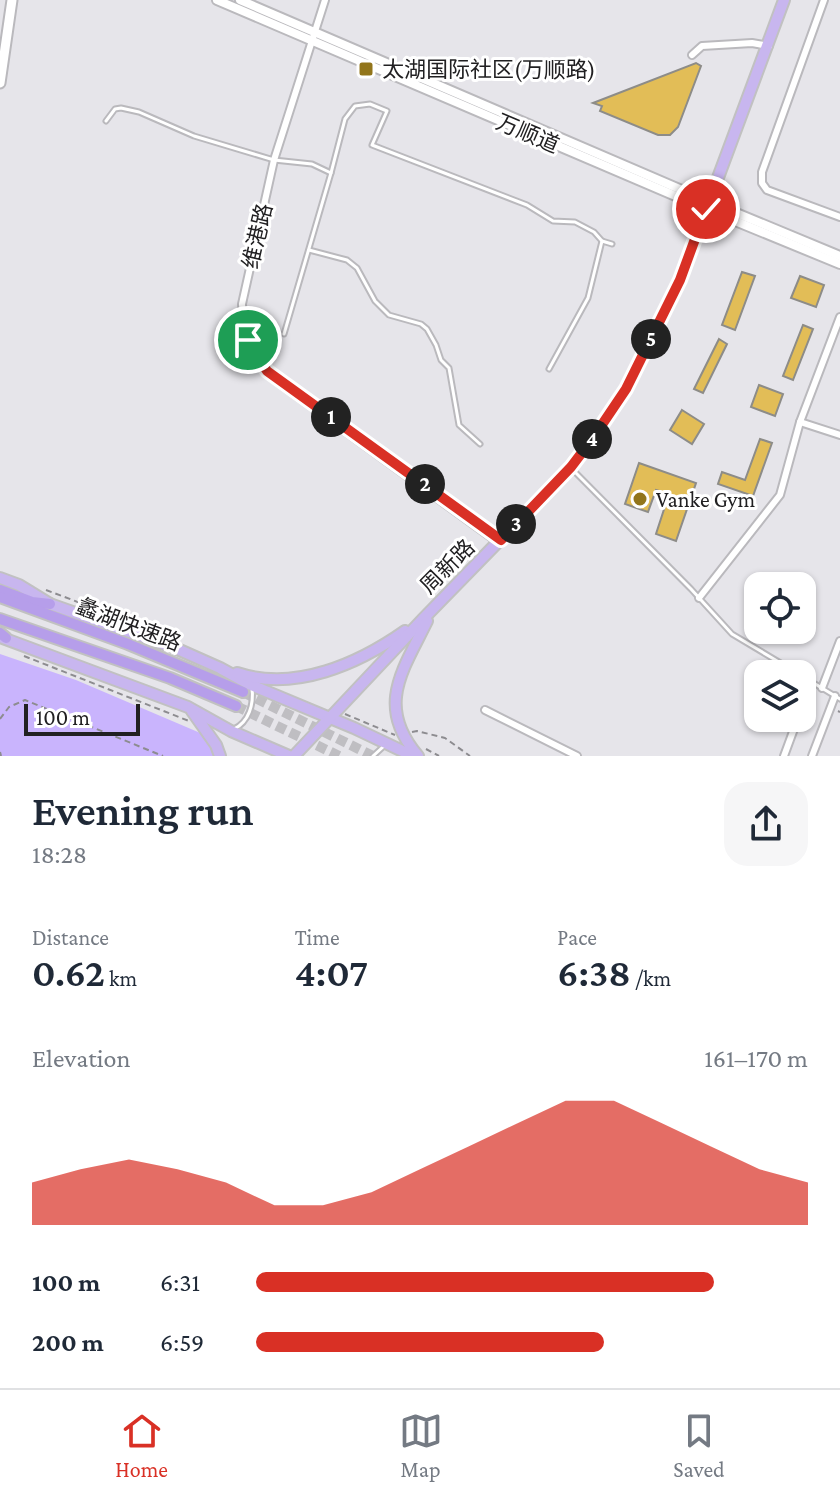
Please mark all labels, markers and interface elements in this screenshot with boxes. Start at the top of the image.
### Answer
place label: 太湖国际社区(万顺路) [382,57,595,83]
marker: 太湖国际社区(万顺路) [357,60,375,78]
street label: 万顺道 [493,109,563,158]
pin [672,175,740,243]
icon: check [684,187,728,231]
street label: 维港路 [238,201,277,271]
pin [214,306,282,374]
icon: arrive [226,318,270,362]
pin: 5 [631,319,671,359]
text: 5 [646,326,656,351]
pin: 1 [311,397,351,437]
text: 1 [327,404,335,429]
pin: 4 [572,419,612,459]
text: 4 [586,426,598,451]
pin: 2 [405,464,445,504]
text: 2 [419,471,431,496]
place label: Vanke Gym [656,487,756,512]
marker: Vanke Gym [631,490,649,508]
pin: 3 [496,504,536,544]
text: 3 [511,511,521,536]
street label: 周新路 [415,534,480,599]
map controls [744,572,816,732]
button: locate [744,572,816,644]
street label: 蠡湖快速路 [73,593,185,656]
button: layers [744,660,816,732]
scale bar [24,700,140,736]
text: 100 m [36,705,90,730]
button: share [724,782,808,866]
text: Evening run [32,786,254,834]
text: 18:28 [32,840,87,869]
text: Distance [32,925,109,950]
text: Time [295,925,340,950]
text: Pace [557,925,597,950]
text: 0.62 [32,950,105,995]
text: 4:07 [295,950,368,995]
text: 6:38 [557,950,631,995]
text: km [105,966,137,991]
text: /km [631,966,671,991]
text: Elevation [32,1044,130,1073]
text: 161–170 m [704,1044,808,1073]
text: 100 m [32,1268,100,1297]
text: 6:31 [160,1268,200,1297]
text: 200 m [32,1328,104,1357]
text: 6:59 [160,1328,204,1357]
tab: Home [115,1409,168,1482]
tab: Map [399,1409,443,1482]
tab: Saved [673,1409,725,1482]

